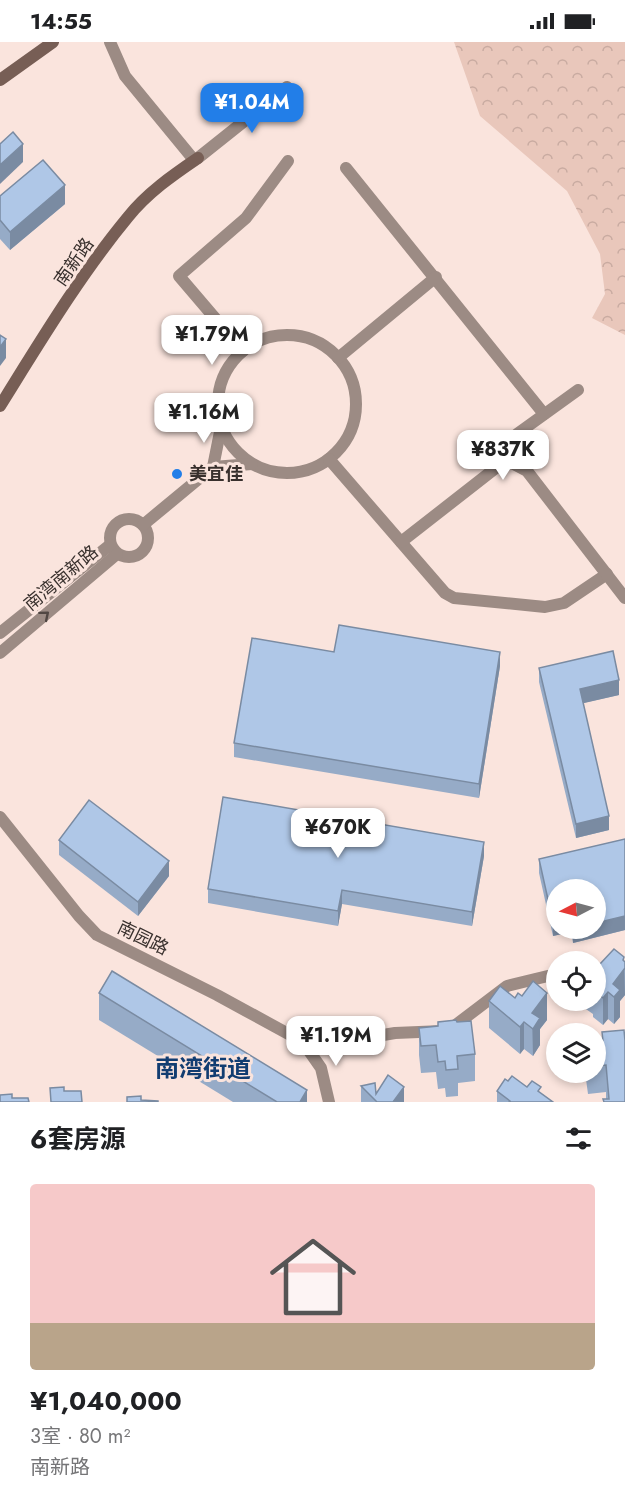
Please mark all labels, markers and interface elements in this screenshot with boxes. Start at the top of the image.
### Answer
text: 14:55 [30,5,92,37]
pin: ¥1.04M [203,83,301,134]
text: ¥1.04M [214,88,290,117]
street label: 南新路 [48,232,100,292]
pin: ¥1.79M [163,315,261,366]
text: ¥1.79M [175,320,249,349]
pin: ¥1.16M [155,393,253,444]
text: ¥1.16M [168,398,240,427]
pin: ¥837K [461,430,545,481]
text: ¥837K [471,435,535,464]
place label: 美宜佳 [189,461,243,487]
marker: 美宜佳 [170,467,184,481]
street label: 南湾南新路 [18,539,104,617]
one-way arrow [38,611,49,622]
pin: ¥670K [296,808,380,859]
text: ¥670K [305,813,371,842]
north arrow [546,879,606,939]
map controls [546,879,606,1083]
street label: 南园路 [113,914,173,962]
button: locate [546,951,606,1011]
pin: ¥1.19M [287,1016,385,1067]
text: ¥1.19M [300,1021,372,1050]
button: layers [546,1023,606,1083]
district label: 南湾街道 [155,1051,251,1086]
text: 6套房源 [30,1120,125,1158]
icon: filters [562,1122,595,1155]
icon: home [259,1223,367,1331]
text: ¥1,040,000 [30,1382,182,1420]
text: 3室 · 80 m² [30,1422,130,1451]
text: 南新路 [30,1453,90,1482]

